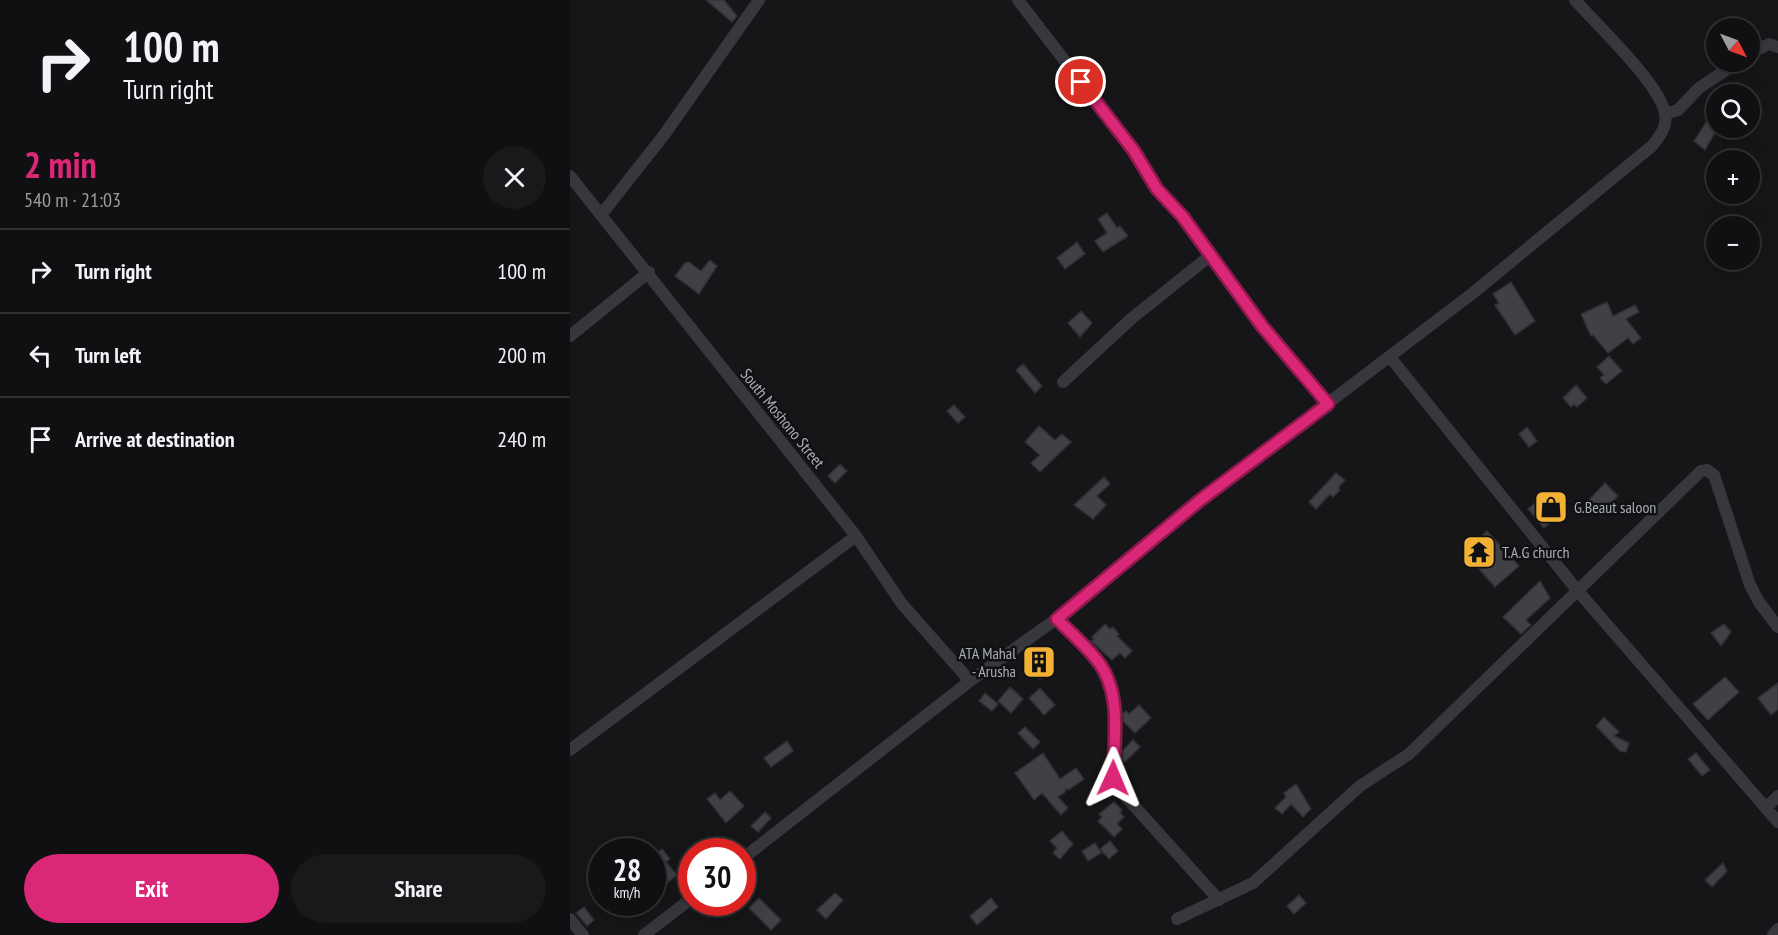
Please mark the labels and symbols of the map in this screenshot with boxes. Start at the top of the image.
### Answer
north arrow [1706,18,1760,72]
pin [1055,56,1106,107]
street label: South Moshono Street [737,364,830,472]
shop icon: G.Beaut saloon [1533,489,1569,525]
place label: G.Beaut saloon [1574,497,1656,517]
temple icon: T.A.G church [1461,534,1497,570]
place label: T.A.G church [1502,542,1569,562]
place label: ATA Mahal - Arusha [959,643,1016,681]
building icon: ATA Mahal - Arusha [1021,644,1057,680]
position arrow [1081,746,1145,810]
speed limit sign: 30 [678,838,756,916]

